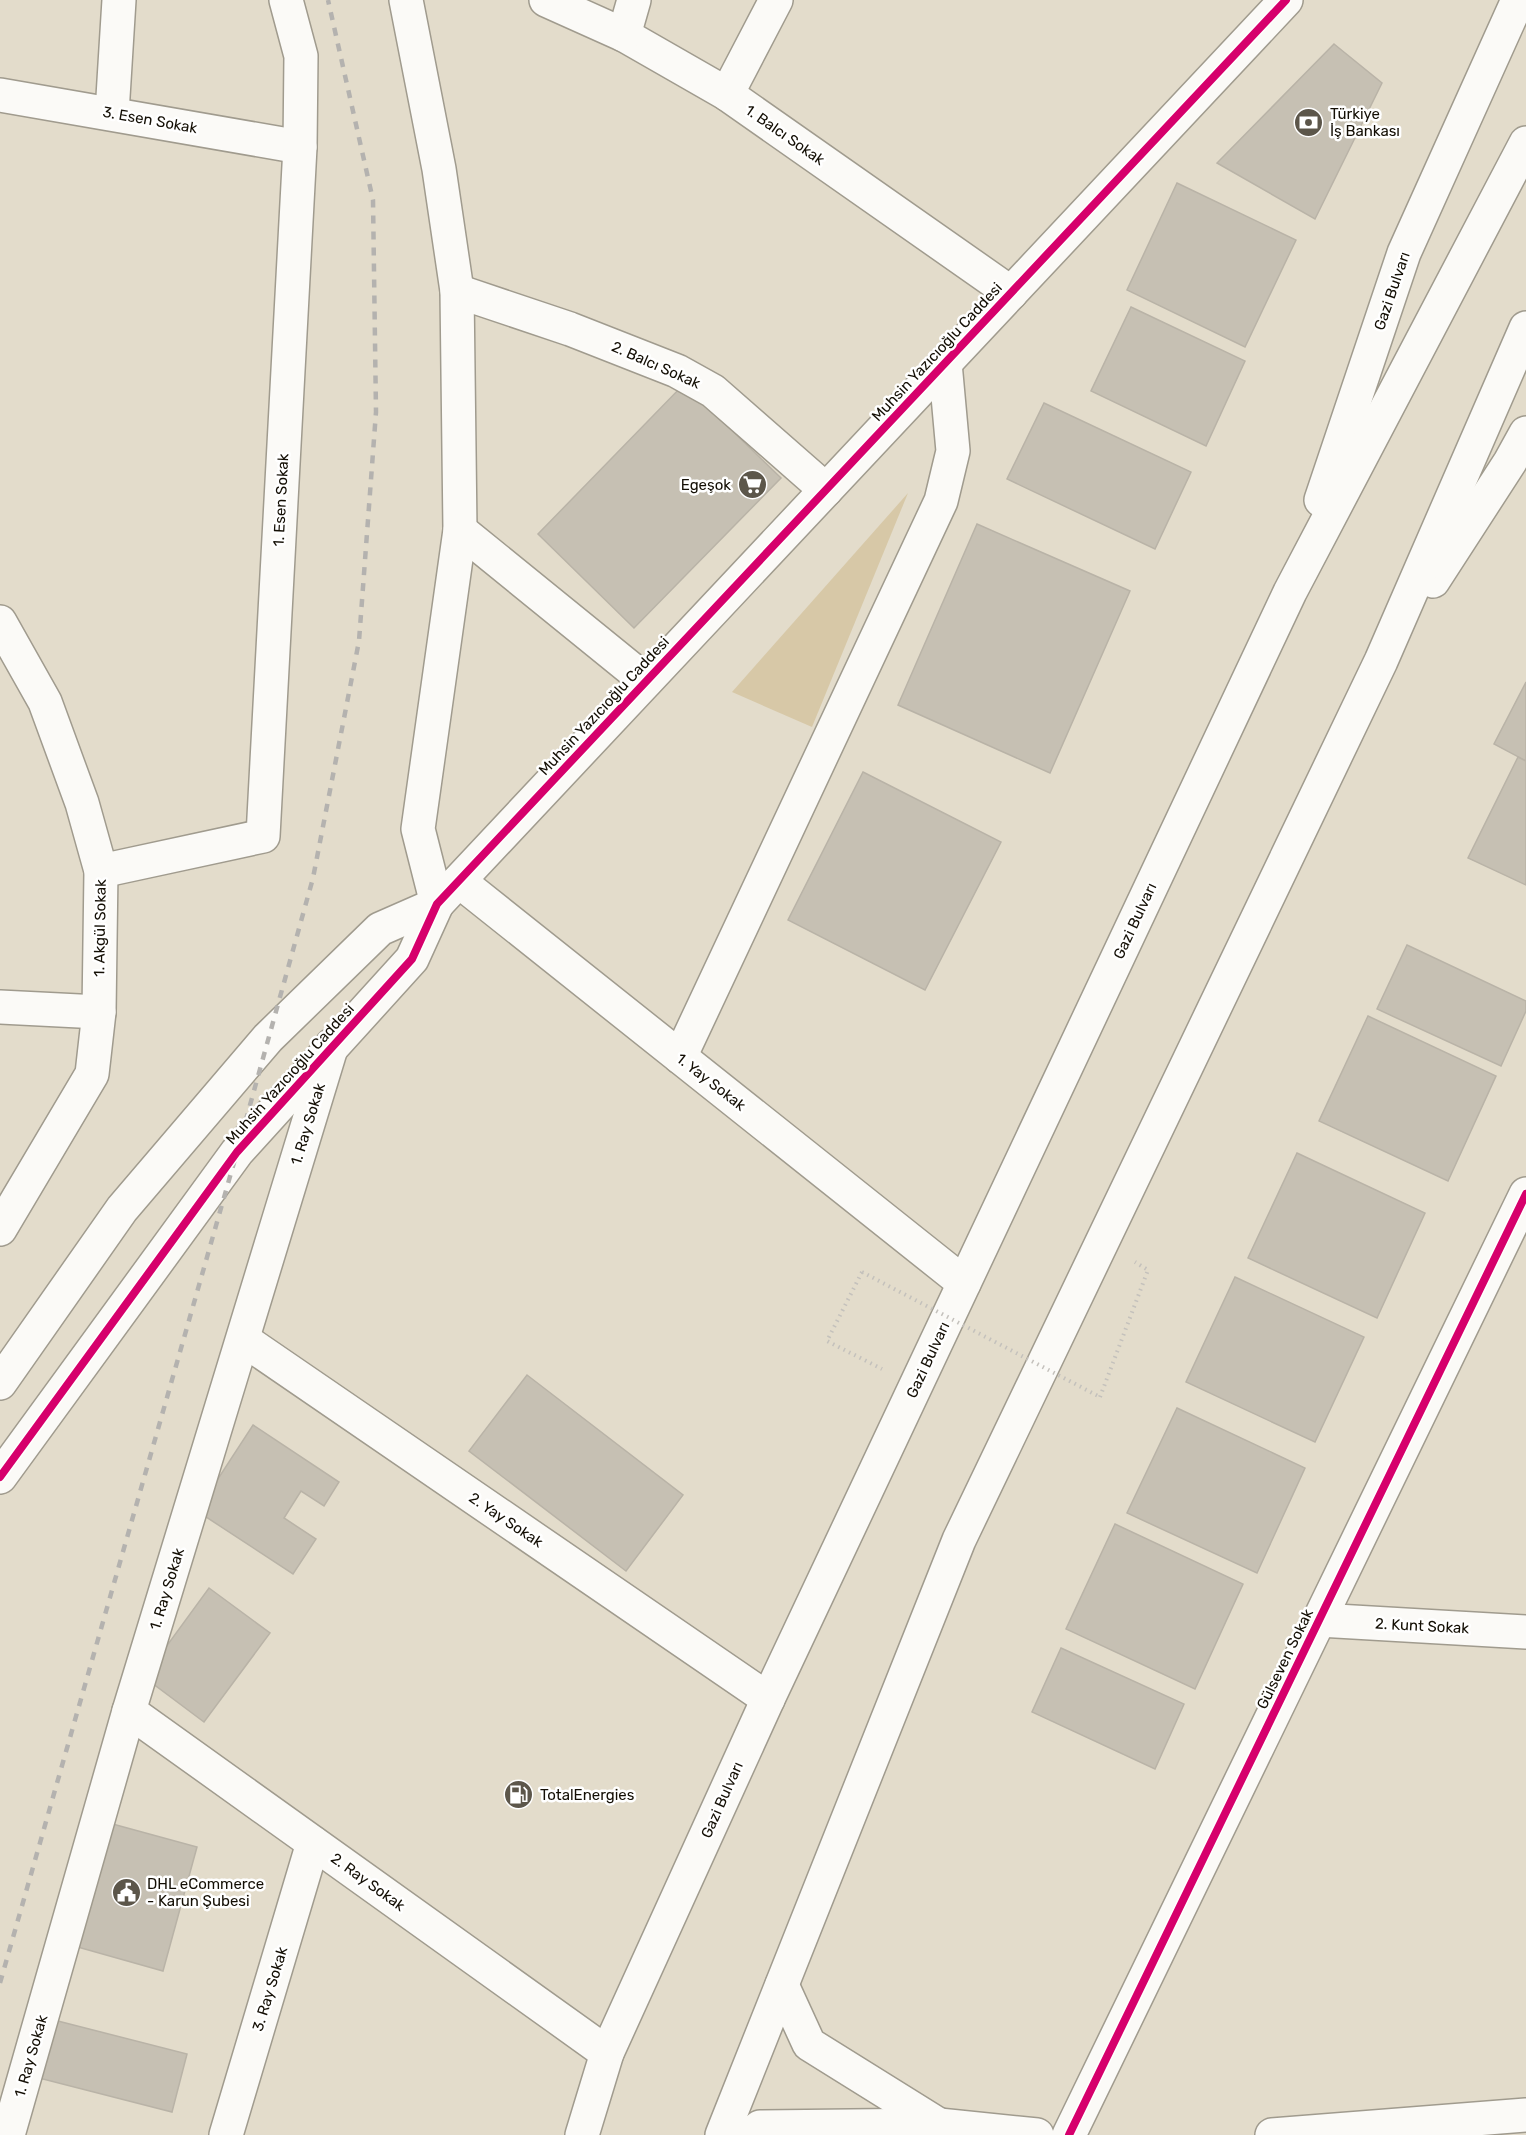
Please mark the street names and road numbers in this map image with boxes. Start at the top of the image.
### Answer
street label: 1. Balcı Sokak [742,101,828,169]
street label: 3. Esen Sokak [101,103,199,137]
street label: Gazi Bulvarı [1370,249,1414,333]
street label: Muhsin Yazıcıoğlu Caddesi [868,279,1006,425]
street label: 2. Balcı Sokak [609,337,703,393]
street label: 1. Esen Sokak [270,453,292,547]
street label: Muhsin Yazıcıoğlu Caddesi [535,633,673,779]
street label: 1. Akgül Sokak [90,879,110,977]
street label: Gazi Bulvarı [1110,880,1160,962]
street label: Muhsin Yazıcıoğlu Caddesi [222,1000,358,1148]
street label: 1. Yay Sokak [673,1049,749,1115]
street label: 1. Ray Sokak [287,1081,329,1167]
street label: Gazi Bulvarı [903,1319,953,1401]
street label: 2. Yay Sokak [466,1489,547,1551]
street label: 1. Ray Sokak [146,1546,188,1632]
street label: Gülseven Sokak [1253,1606,1317,1712]
street label: 2. Kunt Sokak [1375,1615,1470,1637]
street label: Gazi Bulvarı [697,1759,747,1841]
street label: 2. Ray Sokak [327,1849,409,1915]
street label: 3. Ray Sokak [249,1944,291,2033]
street label: 1. Ray Sokak [11,2012,51,2099]

